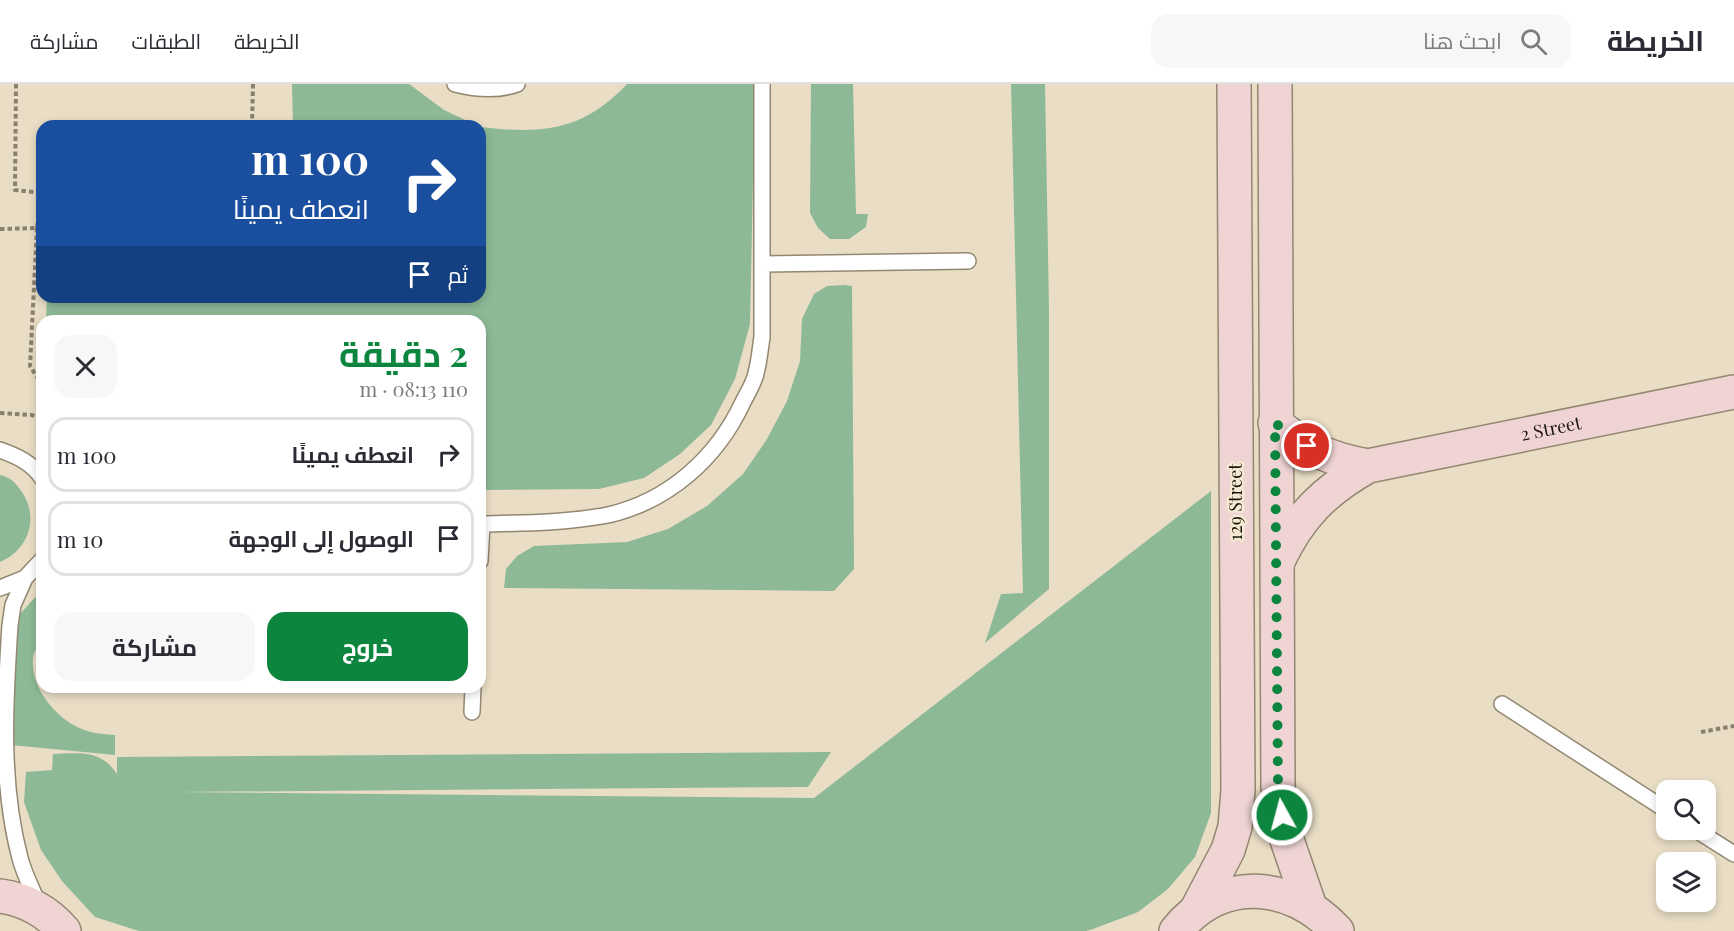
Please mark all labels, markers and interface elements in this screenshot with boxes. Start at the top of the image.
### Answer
search box [1151,14,1571,68]
text: الخريطة [1607,21,1704,58]
text: ابحث هنا [1423,25,1502,55]
icon: search [1517,25,1550,58]
text: مشاركة [30,26,99,54]
text: الطبقات [132,26,201,54]
text: الخريطة [234,26,300,54]
text: 100 m [251,130,369,186]
icon: right [390,144,468,222]
text: انعطف يمينًا [233,190,369,226]
icon: arrive [403,258,436,291]
text: ثم [448,259,468,289]
text: 2 دقيقة [339,328,468,376]
button: close [54,335,117,398]
text: 110 m · 08:13 [359,375,468,402]
street label: 2 Street [1518,410,1584,446]
pin [1281,420,1332,471]
icon: arrive [1290,429,1323,462]
icon: right [432,438,465,471]
text: انعطف يمينًا [292,439,414,469]
text: 100 m [57,440,117,470]
street label: 129 Street [1223,463,1247,541]
icon: arrive [432,522,465,555]
text: الوصول إلى الوجهة [228,523,414,553]
text: 10 m [57,524,103,554]
button: مشاركة [54,612,255,681]
button: خروج [267,612,468,681]
map controls [1656,780,1716,912]
button: search [1656,780,1716,840]
position arrow [1250,783,1314,847]
button: layers [1656,852,1716,912]

